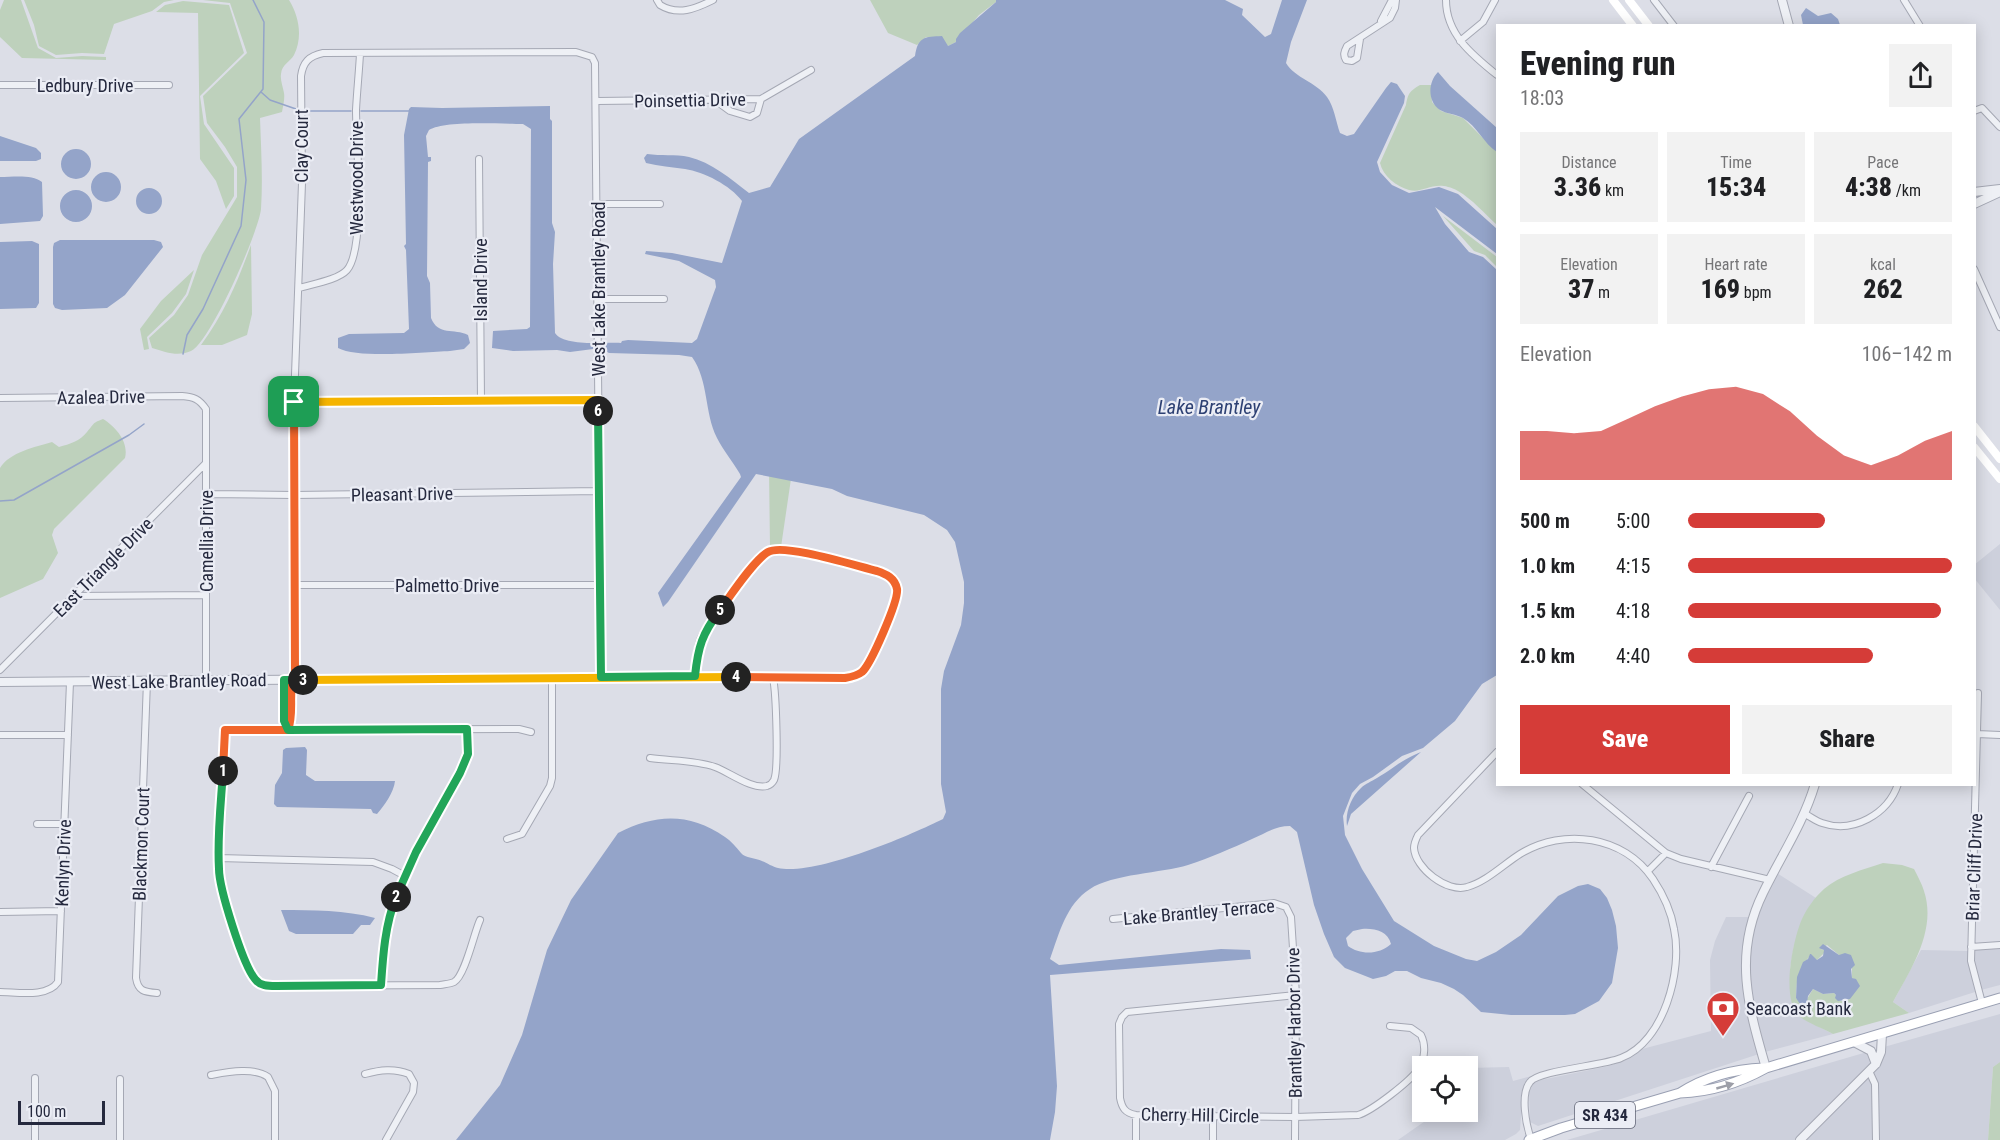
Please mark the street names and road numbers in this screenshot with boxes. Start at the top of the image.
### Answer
street label: Ledbury Drive [37,75,133,96]
street label: Poinsettia Drive [634,89,746,111]
street label: Clay Court [291,109,312,183]
street label: Westwood Drive [346,121,367,235]
street label: West Lake Brantley Road [588,201,609,377]
street label: Island Drive [470,238,491,322]
street label: Azalea Drive [57,386,145,408]
street label: Pleasant Drive [351,483,453,505]
street label: Camellia Drive [196,490,217,592]
street label: East Triangle Drive [49,513,157,621]
street label: Palmetto Drive [395,575,499,596]
street label: West Lake Brantley Road [91,669,267,693]
street label: Blackmon Court [129,787,153,901]
street label: Briar Cliff Drive [1962,813,1986,921]
street label: Kenlyn Drive [51,819,75,907]
street label: Lake Brantley Terrace [1122,895,1276,929]
street label: Brantley Harbor Drive [1282,948,1306,1098]
road number: SR 434 [1575,1102,1635,1128]
street label: Cherry Hill Circle [1141,1103,1259,1127]

